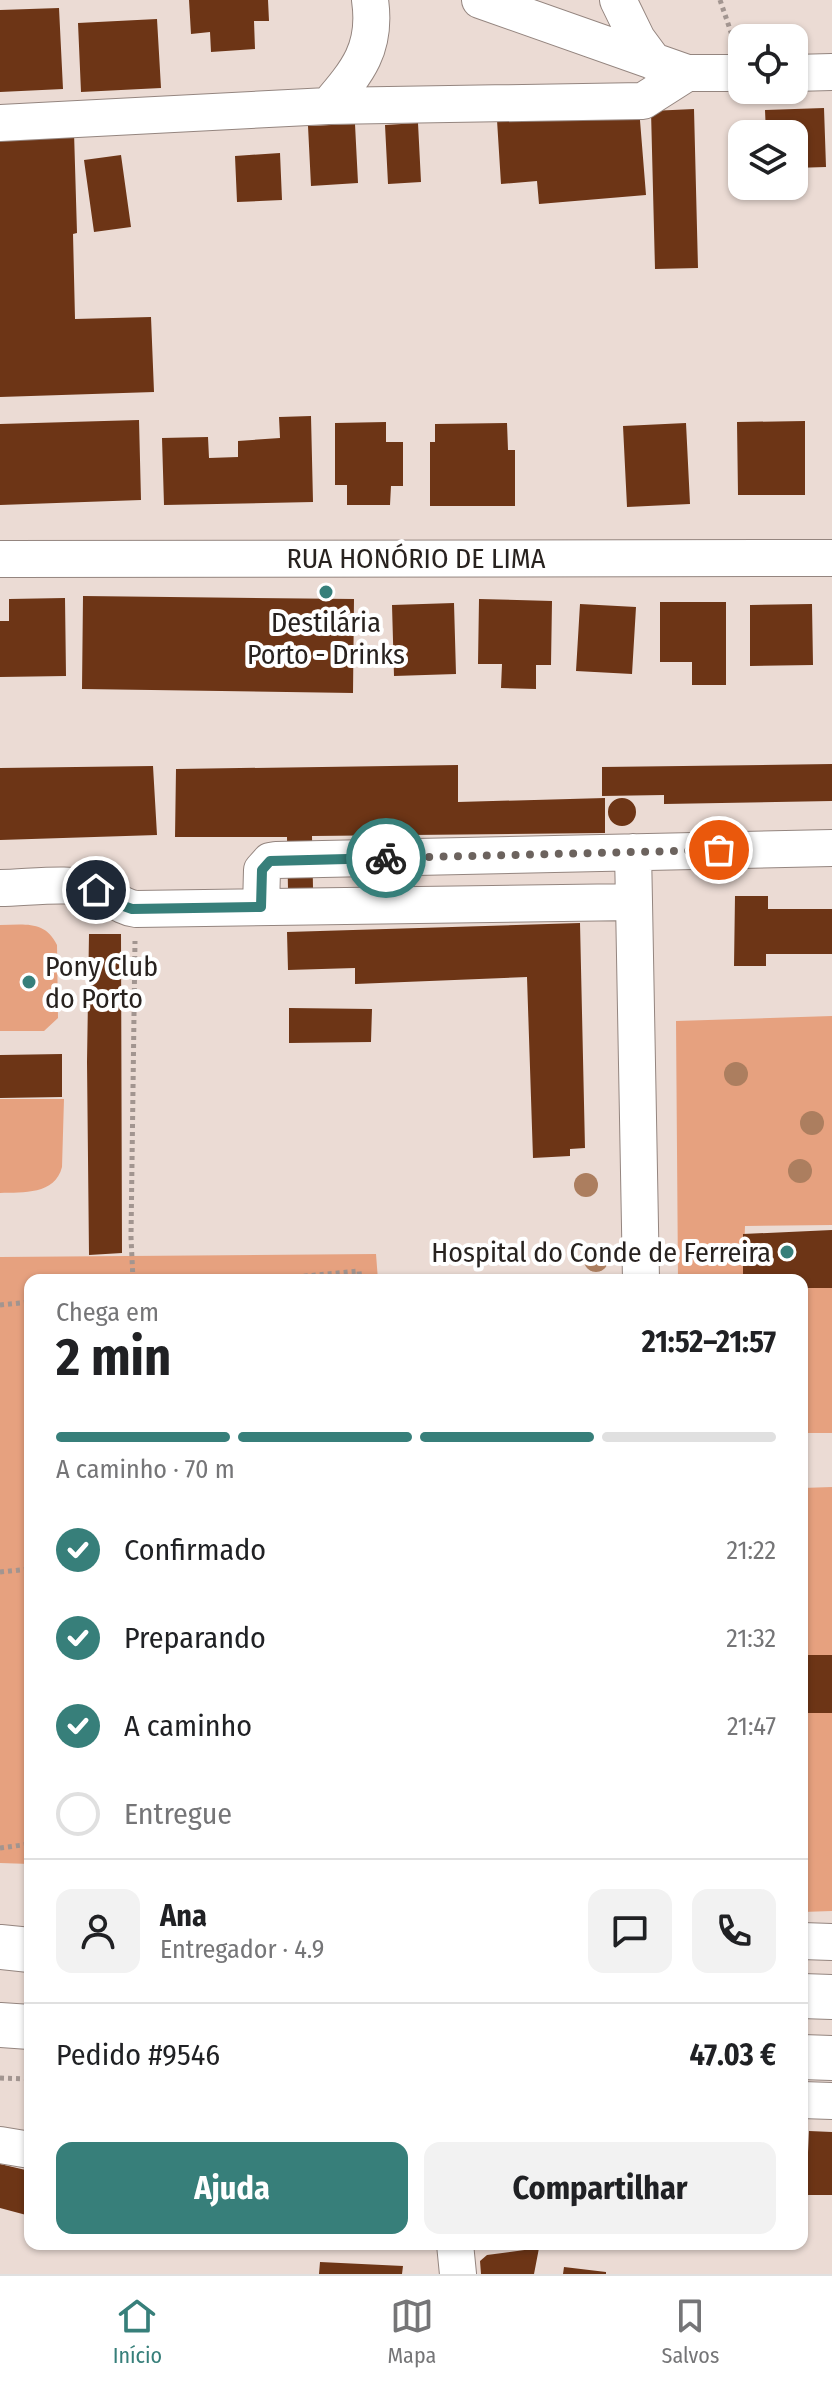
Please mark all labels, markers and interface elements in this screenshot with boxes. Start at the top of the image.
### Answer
map controls [728,24,808,200]
button: locate [728,24,808,104]
button: layers [728,120,808,200]
street label: RUA HONÓRIO DE LIMA [287,542,546,575]
marker: Destilária Porto - Drinks [317,583,335,601]
place label: Destilária Porto - Drinks [247,606,405,671]
pin [685,816,753,884]
courier [346,818,426,898]
icon: bag [697,828,741,872]
icon: bike [364,836,408,880]
pin [62,856,130,924]
icon: home [74,868,118,912]
place label: Pony Club do Porto [45,950,158,1015]
marker: Pony Club do Porto [20,973,38,991]
place label: Hospital do Conde de Ferreira [431,1236,771,1269]
marker: Hospital do Conde de Ferreira [778,1243,796,1261]
text: Chega em [56,1297,159,1328]
text: 21:52–21:57 [642,1324,776,1360]
text: 2 min [56,1326,171,1389]
text: A caminho · 70 m [56,1454,235,1485]
icon: check [56,1528,100,1572]
text: Confirmado [124,1532,266,1568]
text: 21:22 [727,1535,776,1566]
icon: check [56,1616,100,1660]
text: Preparando [124,1620,266,1656]
text: 21:32 [726,1623,776,1654]
icon: check [56,1704,100,1748]
text: A caminho [124,1708,252,1744]
text: 21:47 [727,1711,776,1742]
text: Entregue [124,1796,232,1832]
button: person [56,1889,140,1973]
button: chat [588,1889,672,1973]
button: phone [692,1889,776,1973]
text: Ana [160,1898,207,1934]
text: Entregador · 4.9 [160,1934,324,1965]
text: Pedido #9546 [56,2037,220,2073]
text: 47.03 € [689,2037,776,2073]
button: Ajuda [56,2142,408,2234]
button: Compartilhar [424,2142,776,2234]
tab: Início [113,2294,162,2369]
tab: Mapa [387,2294,436,2369]
tab: Salvos [662,2294,719,2369]

